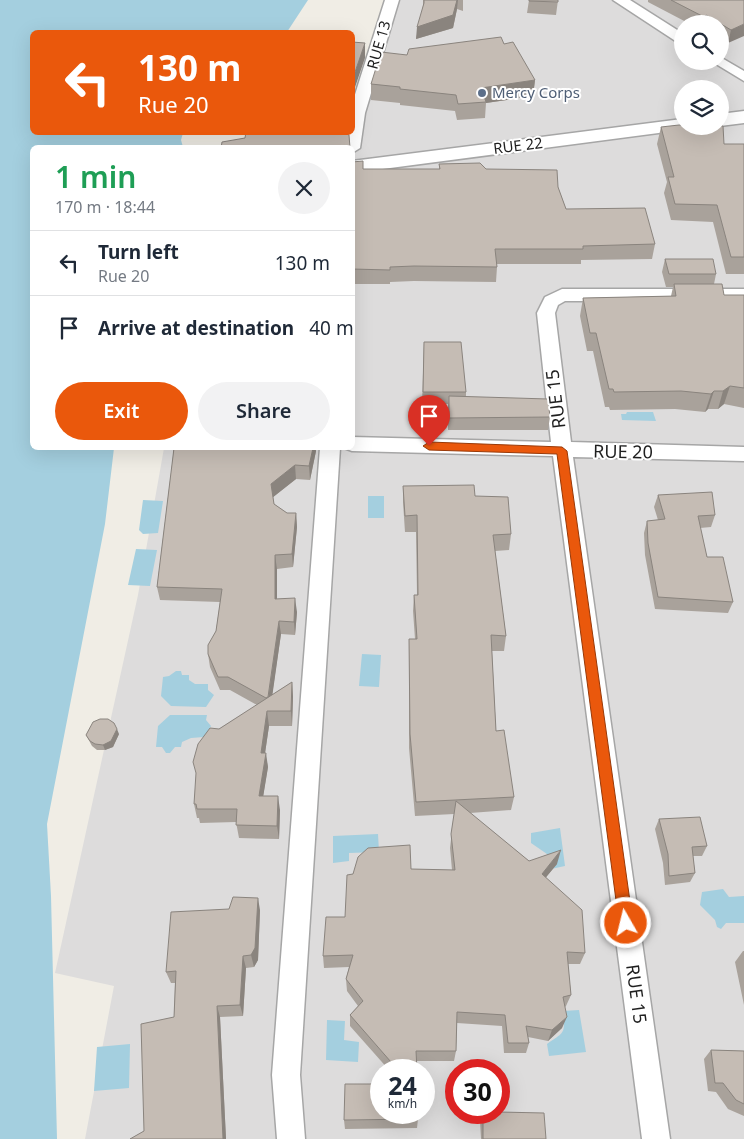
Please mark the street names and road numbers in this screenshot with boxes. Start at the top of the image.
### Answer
street label: RUE 13 [362,18,395,71]
street label: RUE 22 [492,132,544,158]
street label: RUE 15 [539,368,571,430]
street label: RUE 20 [593,438,653,464]
street label: RUE 15 [621,963,653,1025]

